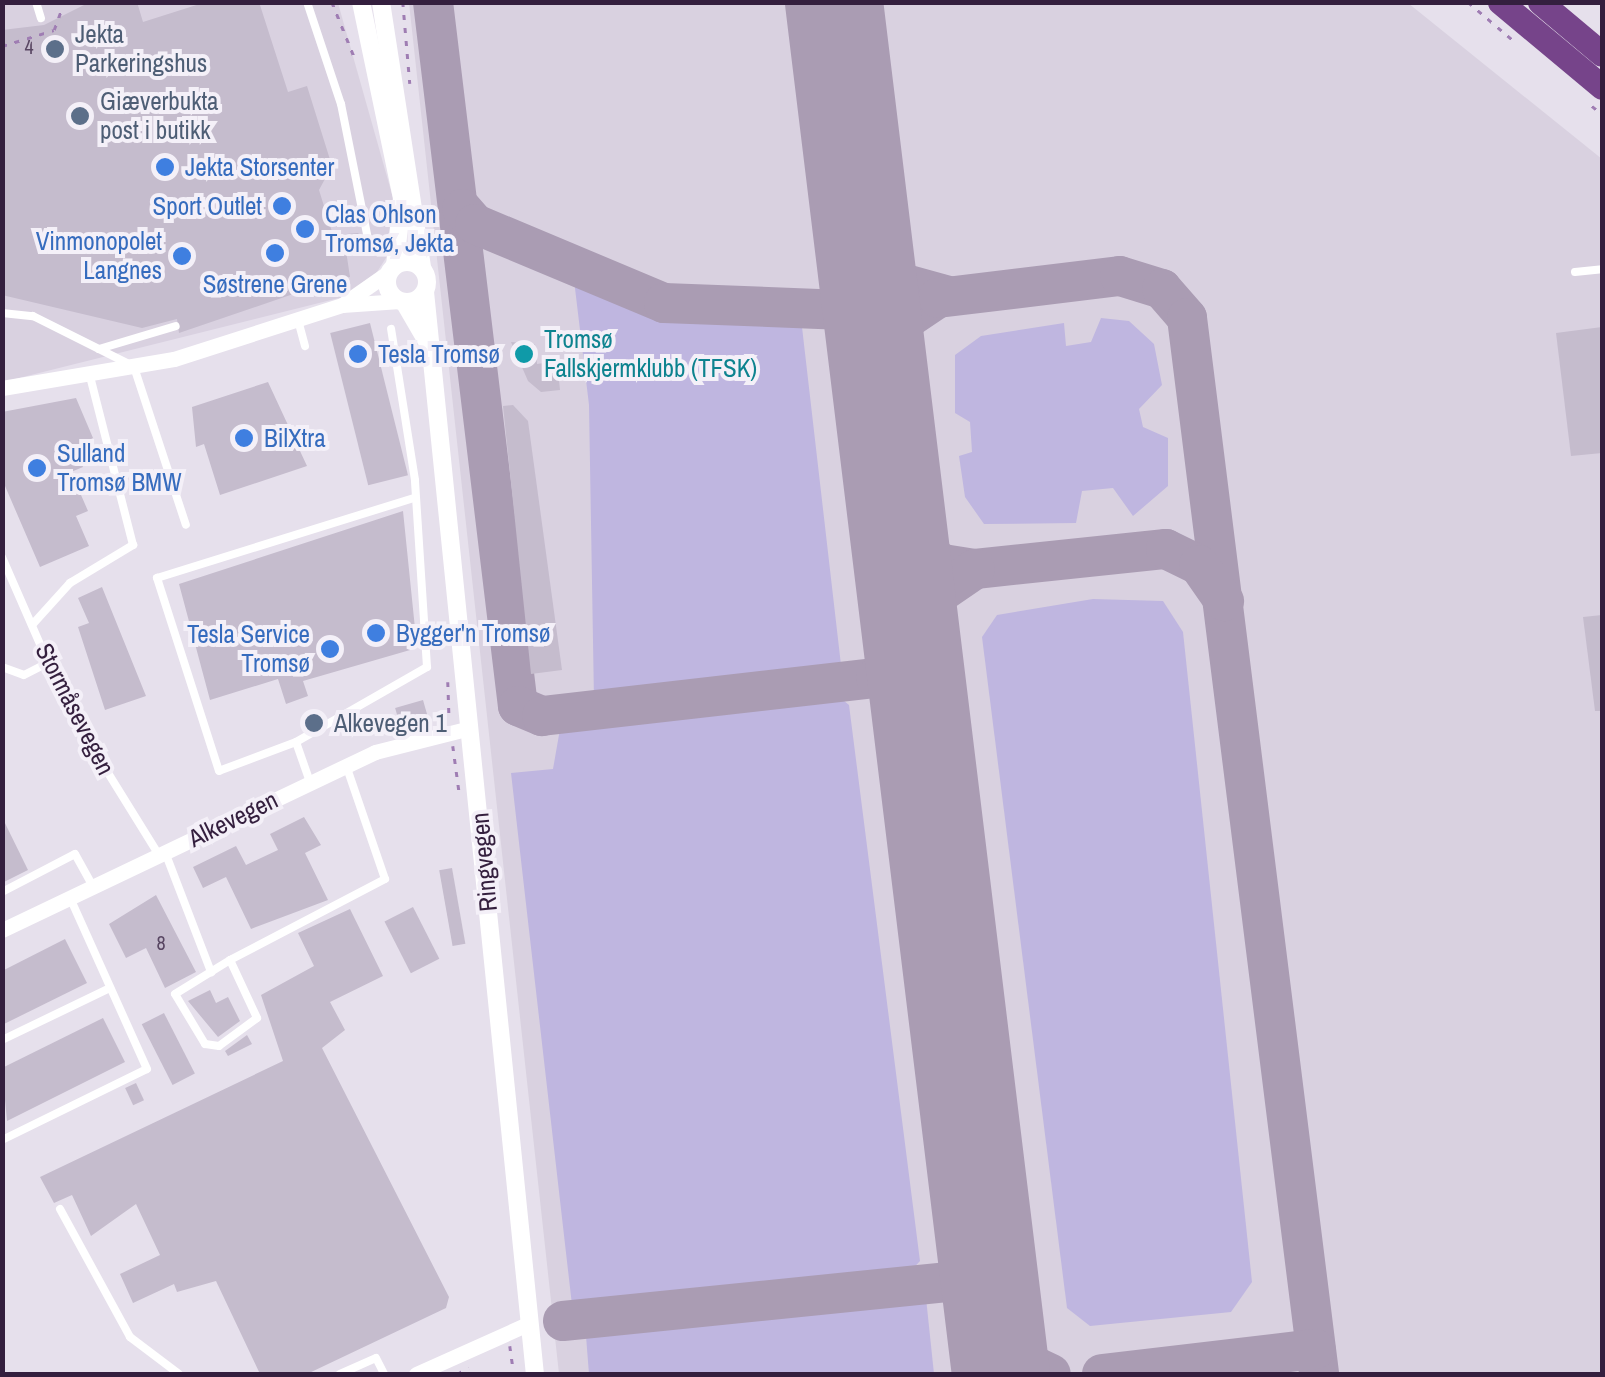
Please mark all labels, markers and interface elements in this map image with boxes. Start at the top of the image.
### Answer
place label: Jekta Parkeringshus [75,20,207,79]
house number: 4 [24,34,34,58]
marker: Jekta Parkeringshus [44,38,66,60]
place label: Giæverbukta post i butikk [100,87,218,146]
marker: Giæverbukta post i butikk [69,105,91,127]
place label: Jekta Storsenter [185,152,334,182]
marker: Jekta Storsenter [154,156,176,178]
place label: Sport Outlet [153,191,262,221]
marker: Sport Outlet [271,195,293,217]
place label: Clas Ohlson Tromsø, Jekta [325,200,454,259]
marker: Clas Ohlson Tromsø, Jekta [294,218,316,240]
place label: Vinmonopolet Langnes [36,227,162,286]
marker: Søstrene Grene [264,242,286,264]
marker: Vinmonopolet Langnes [171,245,193,267]
place label: Søstrene Grene [203,269,347,299]
place label: Tromsø Fallskjermklubb (TFSK) [544,325,757,384]
place label: Tesla Tromsø [378,339,500,369]
marker: Tesla Tromsø [347,343,369,365]
marker: Tromsø Fallskjermklubb (TFSK) [513,343,535,365]
place label: BilXtra [264,423,326,453]
marker: BilXtra [233,427,255,449]
place label: Sulland Tromsø BMW [57,439,182,498]
marker: Sulland Tromsø BMW [26,457,48,479]
place label: Bygger'n Tromsø [396,618,551,648]
place label: Tesla Service Tromsø [187,620,310,679]
marker: Bygger'n Tromsø [365,622,387,644]
street label: Stormåsevegen [29,638,121,780]
marker: Tesla Service Tromsø [319,638,341,660]
place label: Alkevegen 1 [334,708,447,738]
marker: Alkevegen 1 [303,712,325,734]
street label: Alkevegen [183,785,283,853]
street label: Ringvegen [465,811,503,913]
house number: 8 [156,930,166,954]

